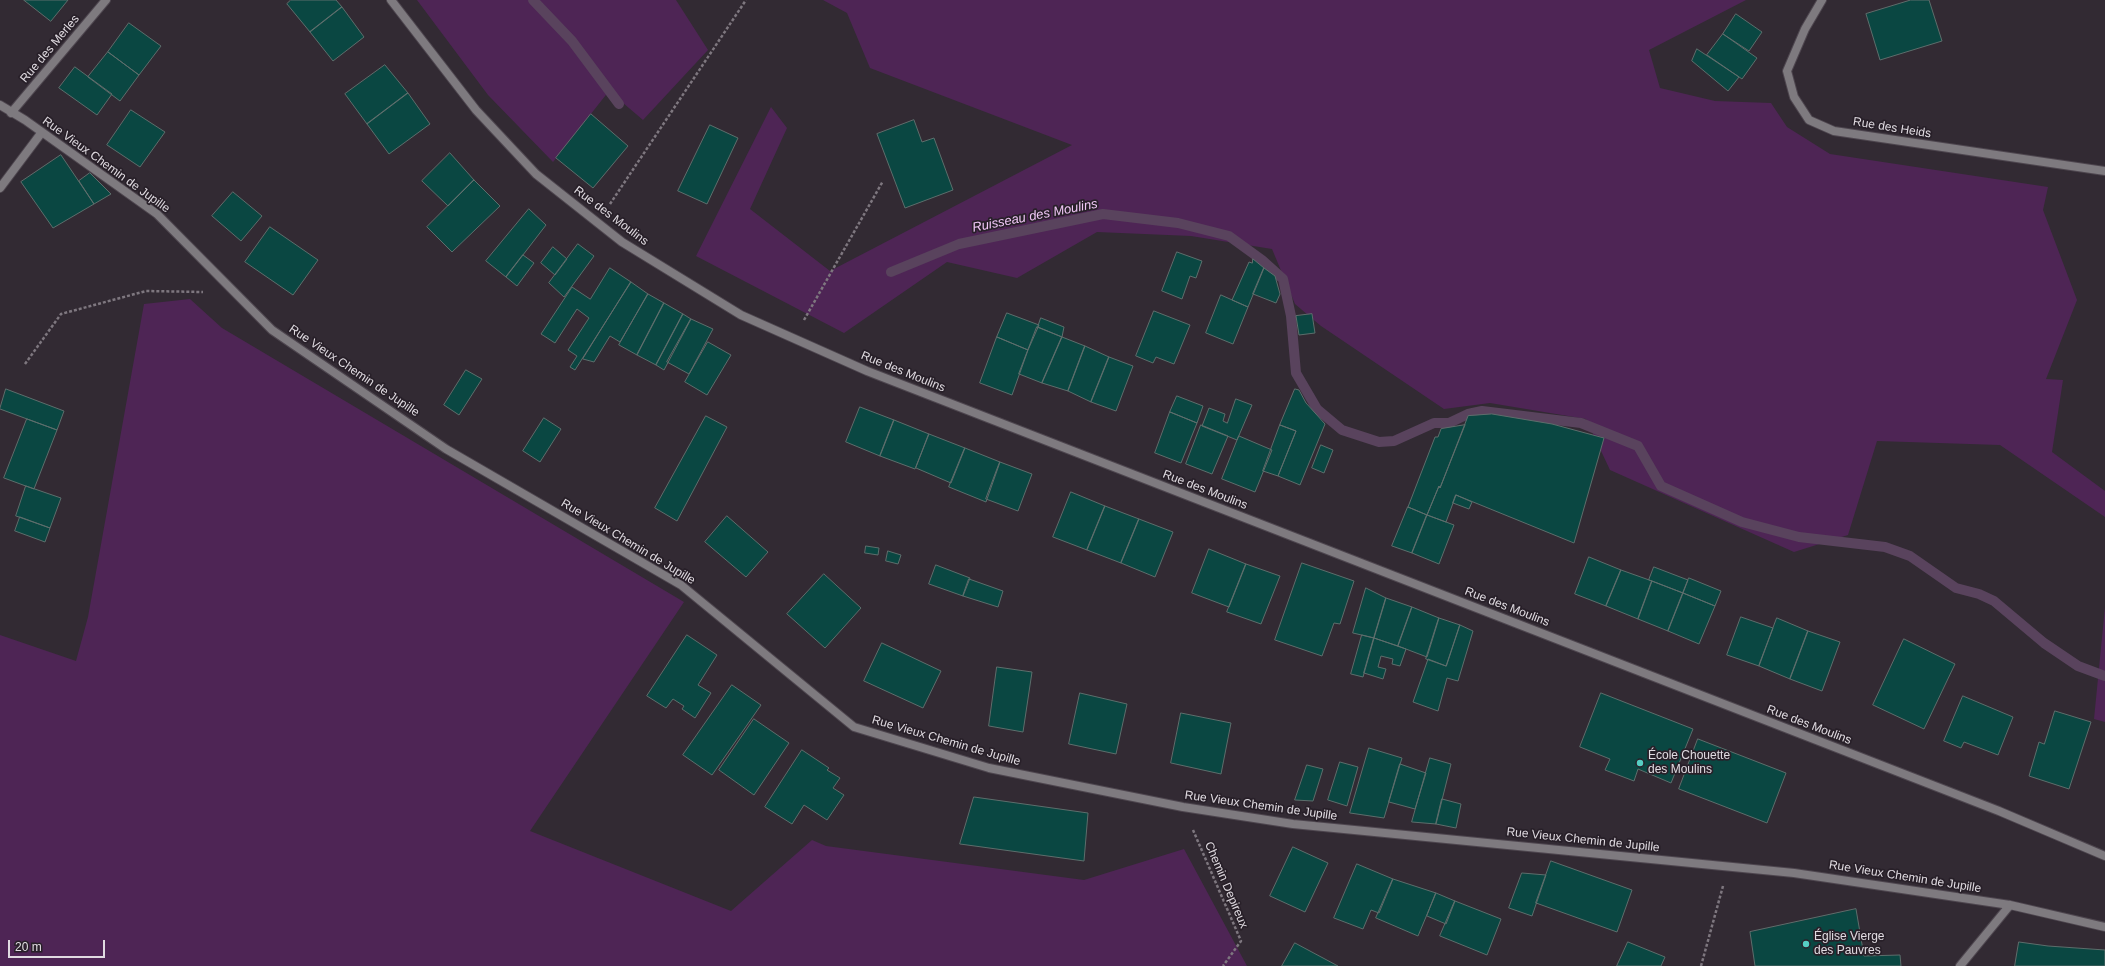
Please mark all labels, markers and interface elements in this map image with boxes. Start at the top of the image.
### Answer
street label: Rue des Merles [17,12,83,86]
street label: Rue Vieux Chemin de Jupille [40,114,172,216]
street label: Rue des Heids [1852,115,1932,141]
street label: Rue des Moulins [571,183,651,249]
water label: Ruisseau des Moulins [971,196,1099,236]
street label: Rue Vieux Chemin de Jupille [286,322,422,420]
street label: Rue des Moulins [859,349,947,395]
street label: Rue des Moulins [1161,467,1249,513]
street label: Rue Vieux Chemin de Jupille [558,496,698,588]
street label: Rue des Moulins [1463,584,1551,630]
street label: Rue des Moulins [1765,702,1853,748]
street label: Rue Vieux Chemin de Jupille [870,713,1022,769]
place label: École Chouette des Moulins [1648,749,1730,777]
marker: École Chouette des Moulins [1635,758,1645,768]
street label: Rue Vieux Chemin de Jupille [1184,788,1338,824]
street label: Rue Vieux Chemin de Jupille [1506,825,1660,855]
street label: Chemin Depireux [1201,840,1251,930]
street label: Rue Vieux Chemin de Jupille [1828,858,1982,896]
place label: Église Vierge des Pauvres [1814,930,1884,958]
scale bar [10,932,107,958]
marker: Église Vierge des Pauvres [1801,939,1811,949]
text: 20 m [15,940,42,954]

